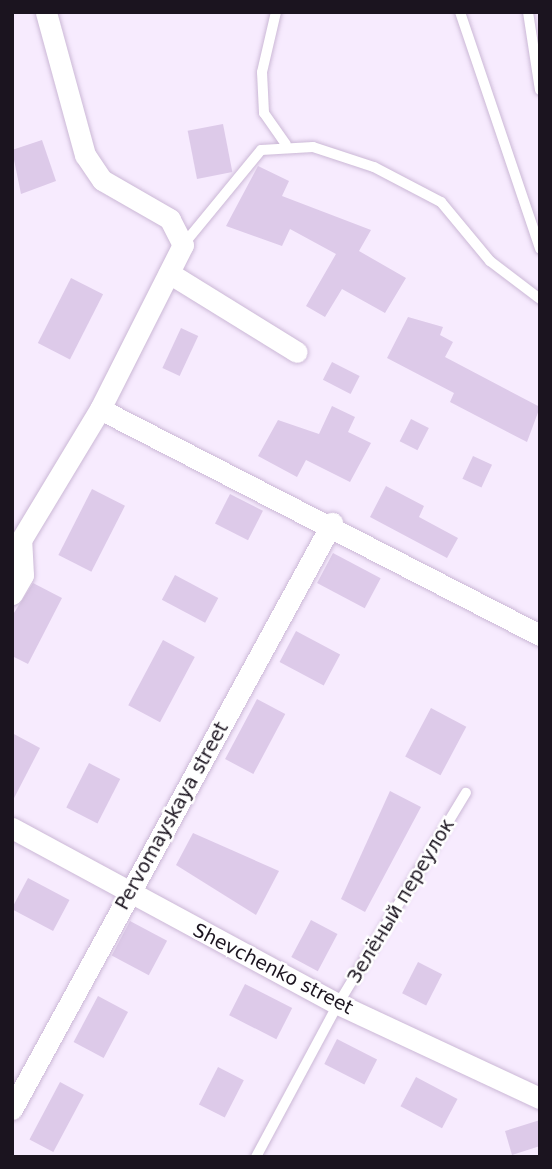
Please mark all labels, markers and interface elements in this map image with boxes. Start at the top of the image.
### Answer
street label: Pervomayskaya street [111,718,233,914]
street label: Зелёный переулок [343,815,459,987]
street label: Shevchenko street [189,919,357,1019]

